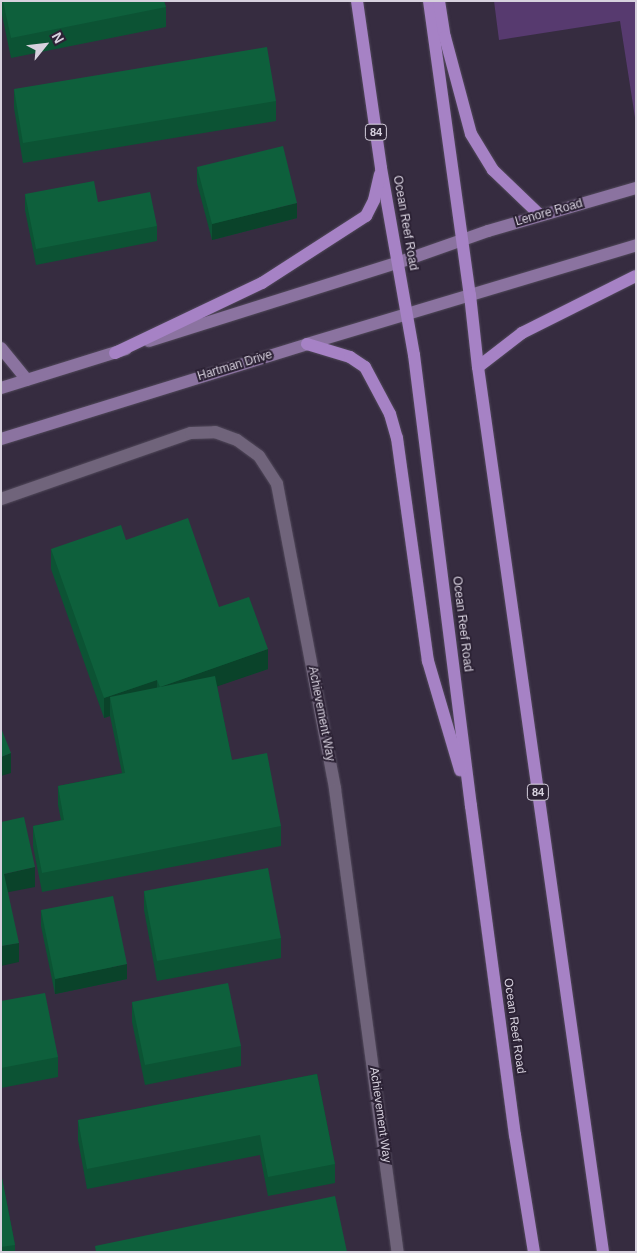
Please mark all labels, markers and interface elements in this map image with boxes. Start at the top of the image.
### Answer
north arrow [20,20,70,70]
text: N [49,29,68,46]
road number: 84 [365,124,387,140]
street label: Ocean Reef Road [390,174,420,272]
street label: Lenore Road [514,197,584,229]
street label: Hartman Drive [196,348,274,384]
street label: Ocean Reef Road [449,575,475,673]
street label: Achievement Way [305,665,337,763]
road number: 84 [527,784,549,800]
street label: Ocean Reef Road [500,977,528,1075]
street label: Achievement Way [366,1066,394,1164]

